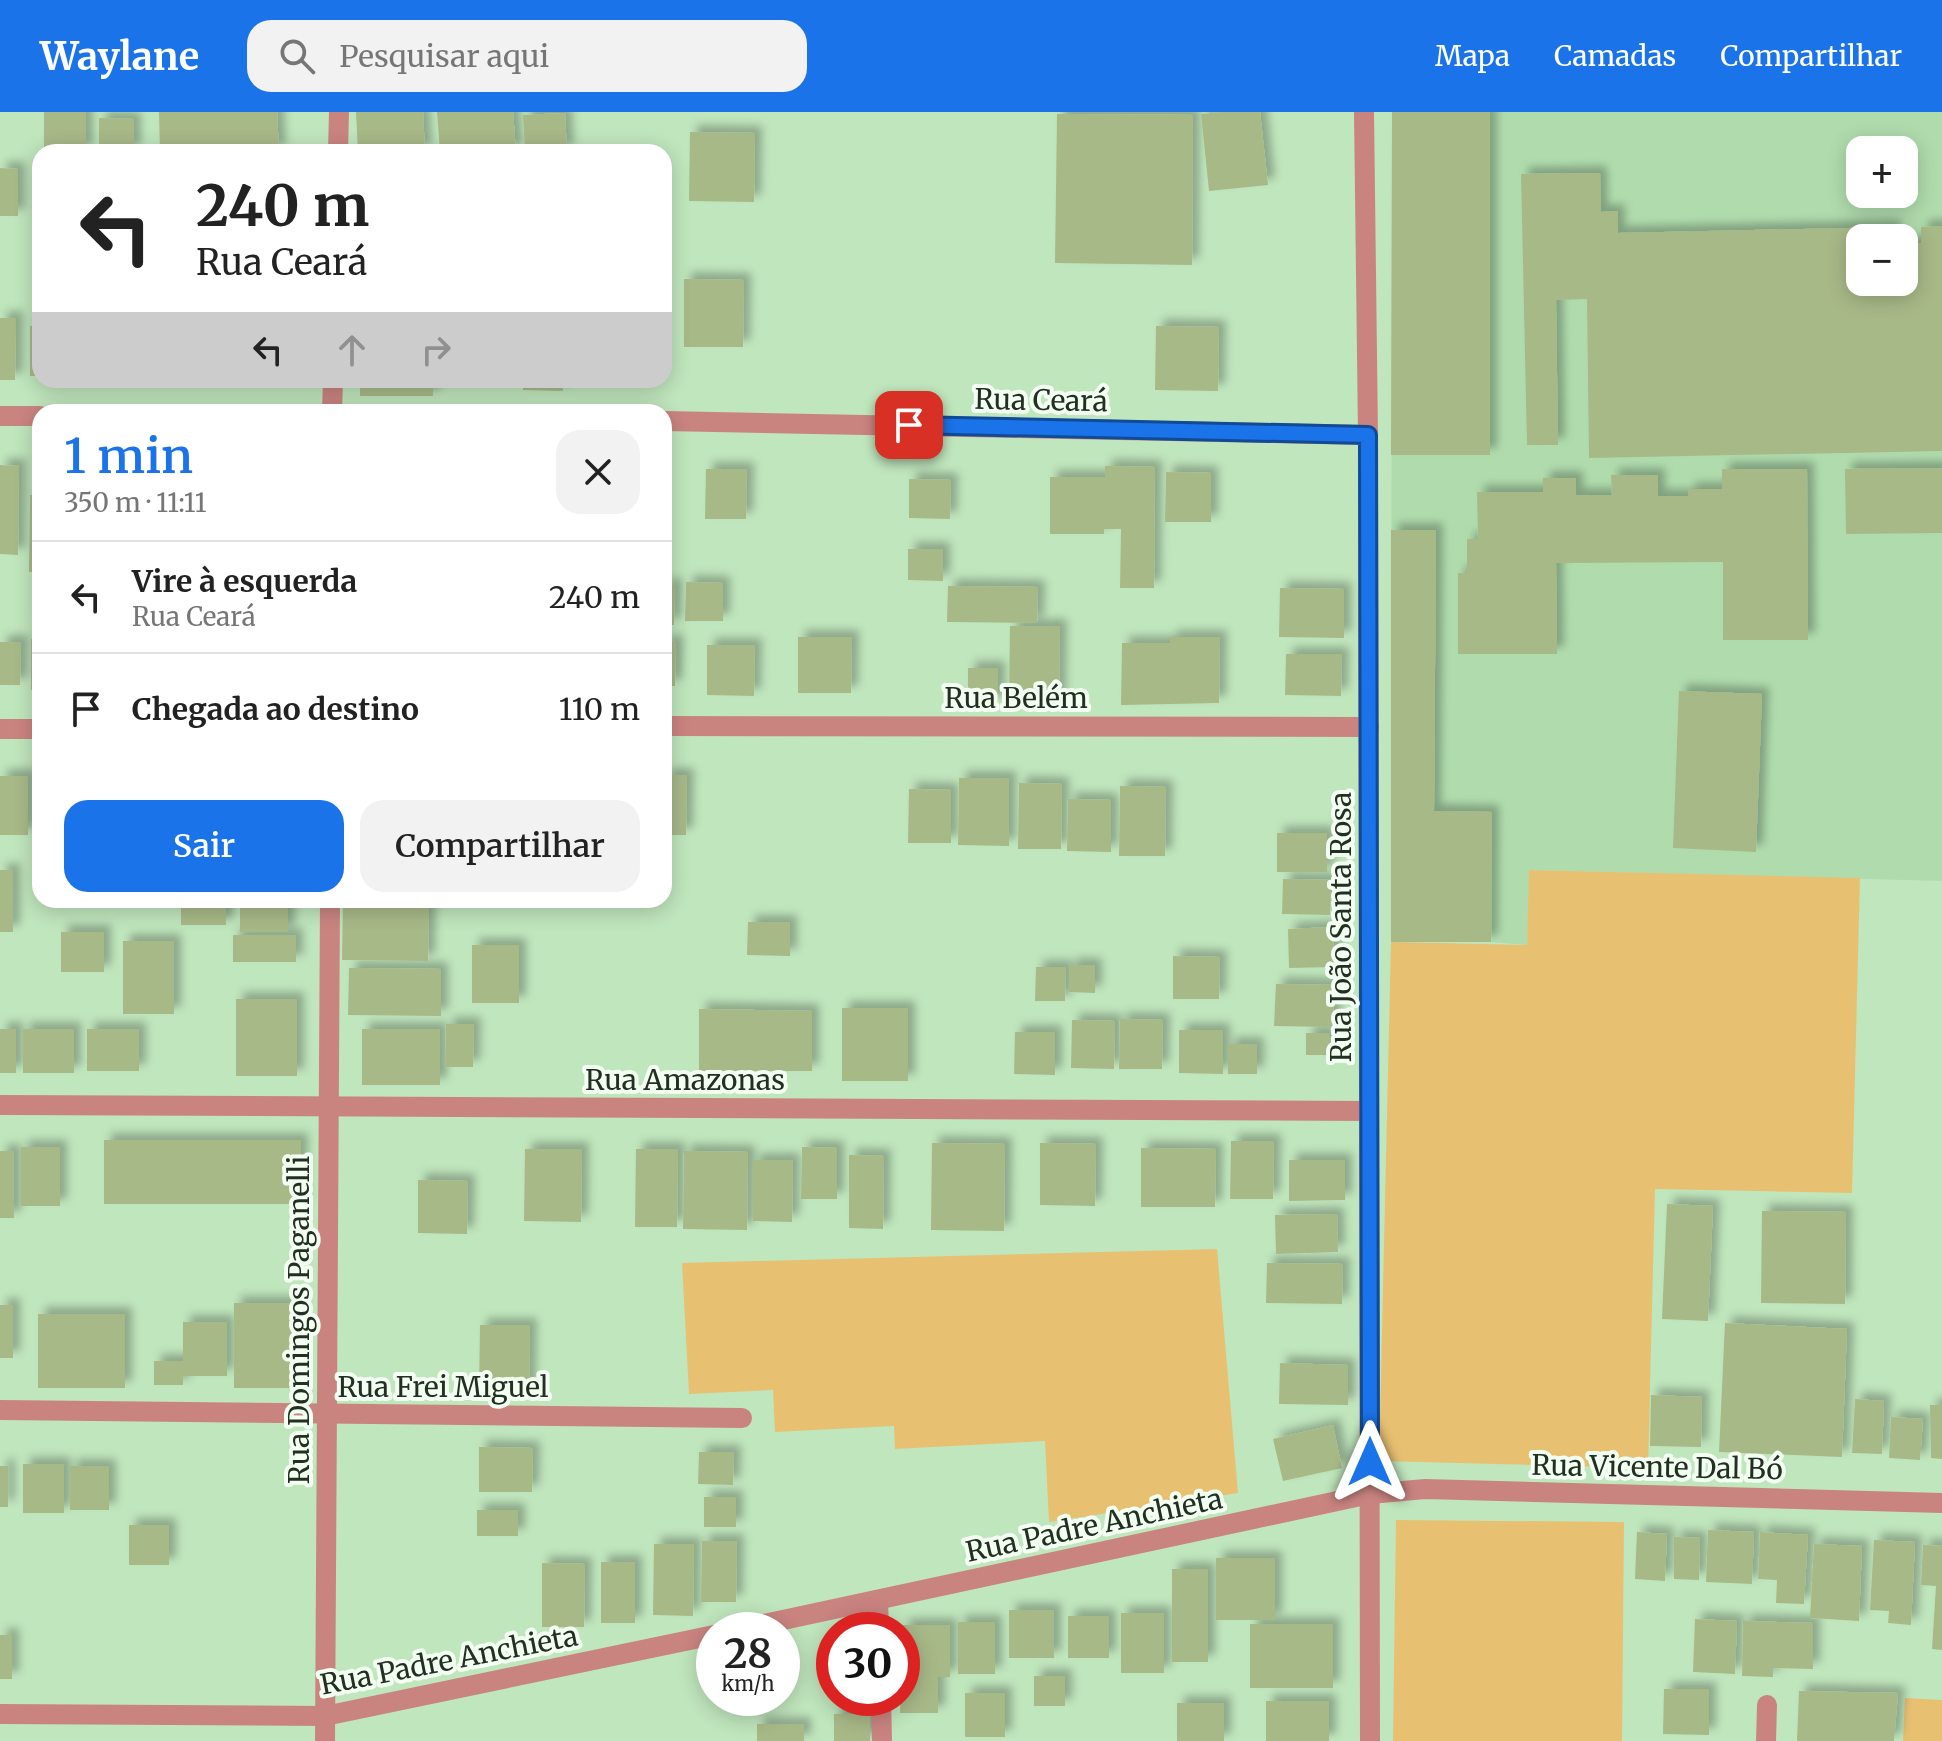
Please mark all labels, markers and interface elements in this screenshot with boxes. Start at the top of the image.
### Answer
search box [247,20,807,92]
text: Waylane [40,33,199,80]
icon: search [275,34,319,78]
text: Pesquisar aqui [339,37,549,75]
text: Mapa [1435,38,1510,74]
text: Camadas [1554,38,1676,74]
text: Compartilhar [1720,38,1902,74]
map controls [1846,136,1918,296]
button: + [1846,136,1918,208]
text: 240 m [196,171,369,241]
icon: left [64,176,168,280]
button: − [1846,224,1918,296]
text: Rua Ceará [196,240,367,285]
icon: left [246,328,290,372]
icon: ahead [330,328,374,372]
icon: right [414,328,458,372]
street label: Rua Ceará [974,381,1108,419]
pin [875,391,943,459]
icon: arrive [887,403,931,447]
text: 1 min [64,426,193,486]
button: close [556,430,640,514]
text: 350 m · 11:11 [64,486,206,519]
text: Vire à esquerda [132,562,357,600]
icon: left [64,575,108,619]
text: 240 m [549,578,640,616]
text: Rua Ceará [132,600,256,633]
street label: Rua Belém [944,680,1088,716]
icon: arrive [64,687,108,731]
text: Chegada ao destino [132,690,419,728]
text: 110 m [559,690,640,728]
street label: Rua João Santa Rosa [1323,792,1359,1062]
button: Sair [64,800,344,892]
button: Compartilhar [360,800,640,892]
street label: Rua Amazonas [585,1062,785,1098]
street label: Rua Domingos Paganelli [281,1156,317,1484]
street label: Rua Frei Miguel [337,1369,549,1405]
position arrow [1328,1420,1412,1504]
street label: Rua Vicente Dal Bó [1531,1447,1783,1487]
street label: Rua Padre Anchieta [962,1480,1226,1570]
speed limit sign: 30 [816,1612,920,1716]
street label: Rua Padre Anchieta [317,1617,581,1703]
text: 28 [724,1629,772,1679]
text: km/h [722,1671,774,1696]

